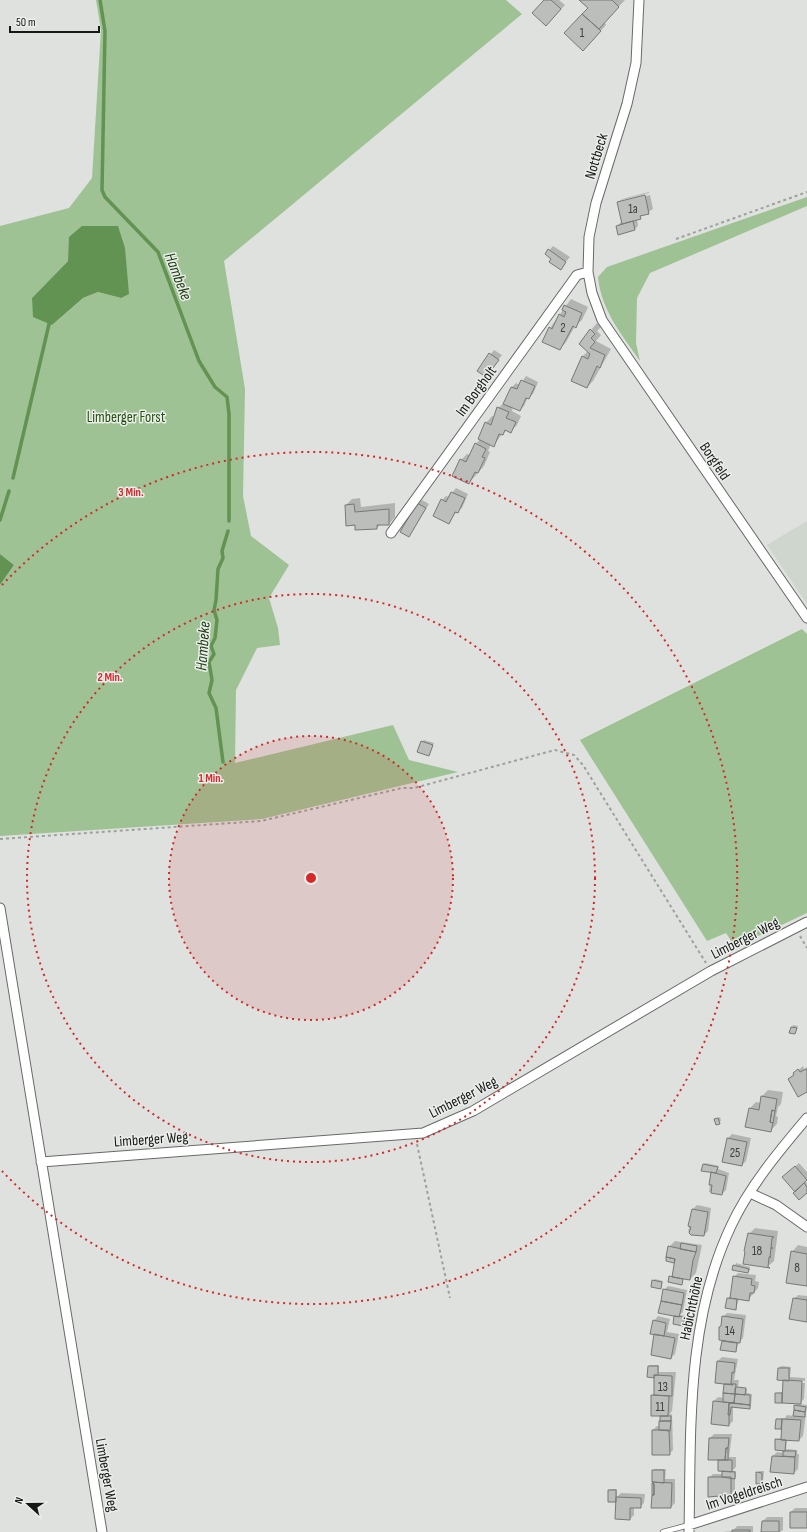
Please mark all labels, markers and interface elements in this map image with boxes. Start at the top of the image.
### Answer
scale bar [10,8,99,34]
text: 50 m [16,15,36,30]
house number: 1 [580,25,585,41]
street label: Nottbeck [581,131,613,181]
house number: 1a [628,201,638,217]
water label: Hambeke [160,250,195,303]
house number: 2 [560,320,566,336]
street label: Im Borgholt [452,362,501,420]
park label: Limberger Forst [87,408,166,427]
street label: Borgfeld [695,439,734,484]
text: 3 Min. [118,485,144,500]
water label: Hambeke [192,621,215,671]
text: 2 Min. [97,670,123,685]
text: 1 Min. [199,771,224,786]
centre of rings [304,871,318,885]
street label: Limberger Weg [708,913,783,964]
street label: Limberger Weg [426,1072,501,1123]
street label: Limberger Weg [113,1127,189,1152]
house number: 25 [730,1145,740,1161]
house number: 18 [752,1243,762,1259]
house number: 8 [794,1260,800,1276]
street label: Habichthöhe [675,1275,707,1342]
house number: 14 [725,1323,736,1339]
house number: 13 [658,1379,668,1395]
house number: 11 [655,1399,665,1415]
street label: Limberger Weg [91,1437,122,1513]
street label: Im Vogeldreisch [704,1472,785,1515]
north arrow [8,1484,48,1524]
text: N [12,1495,26,1506]

